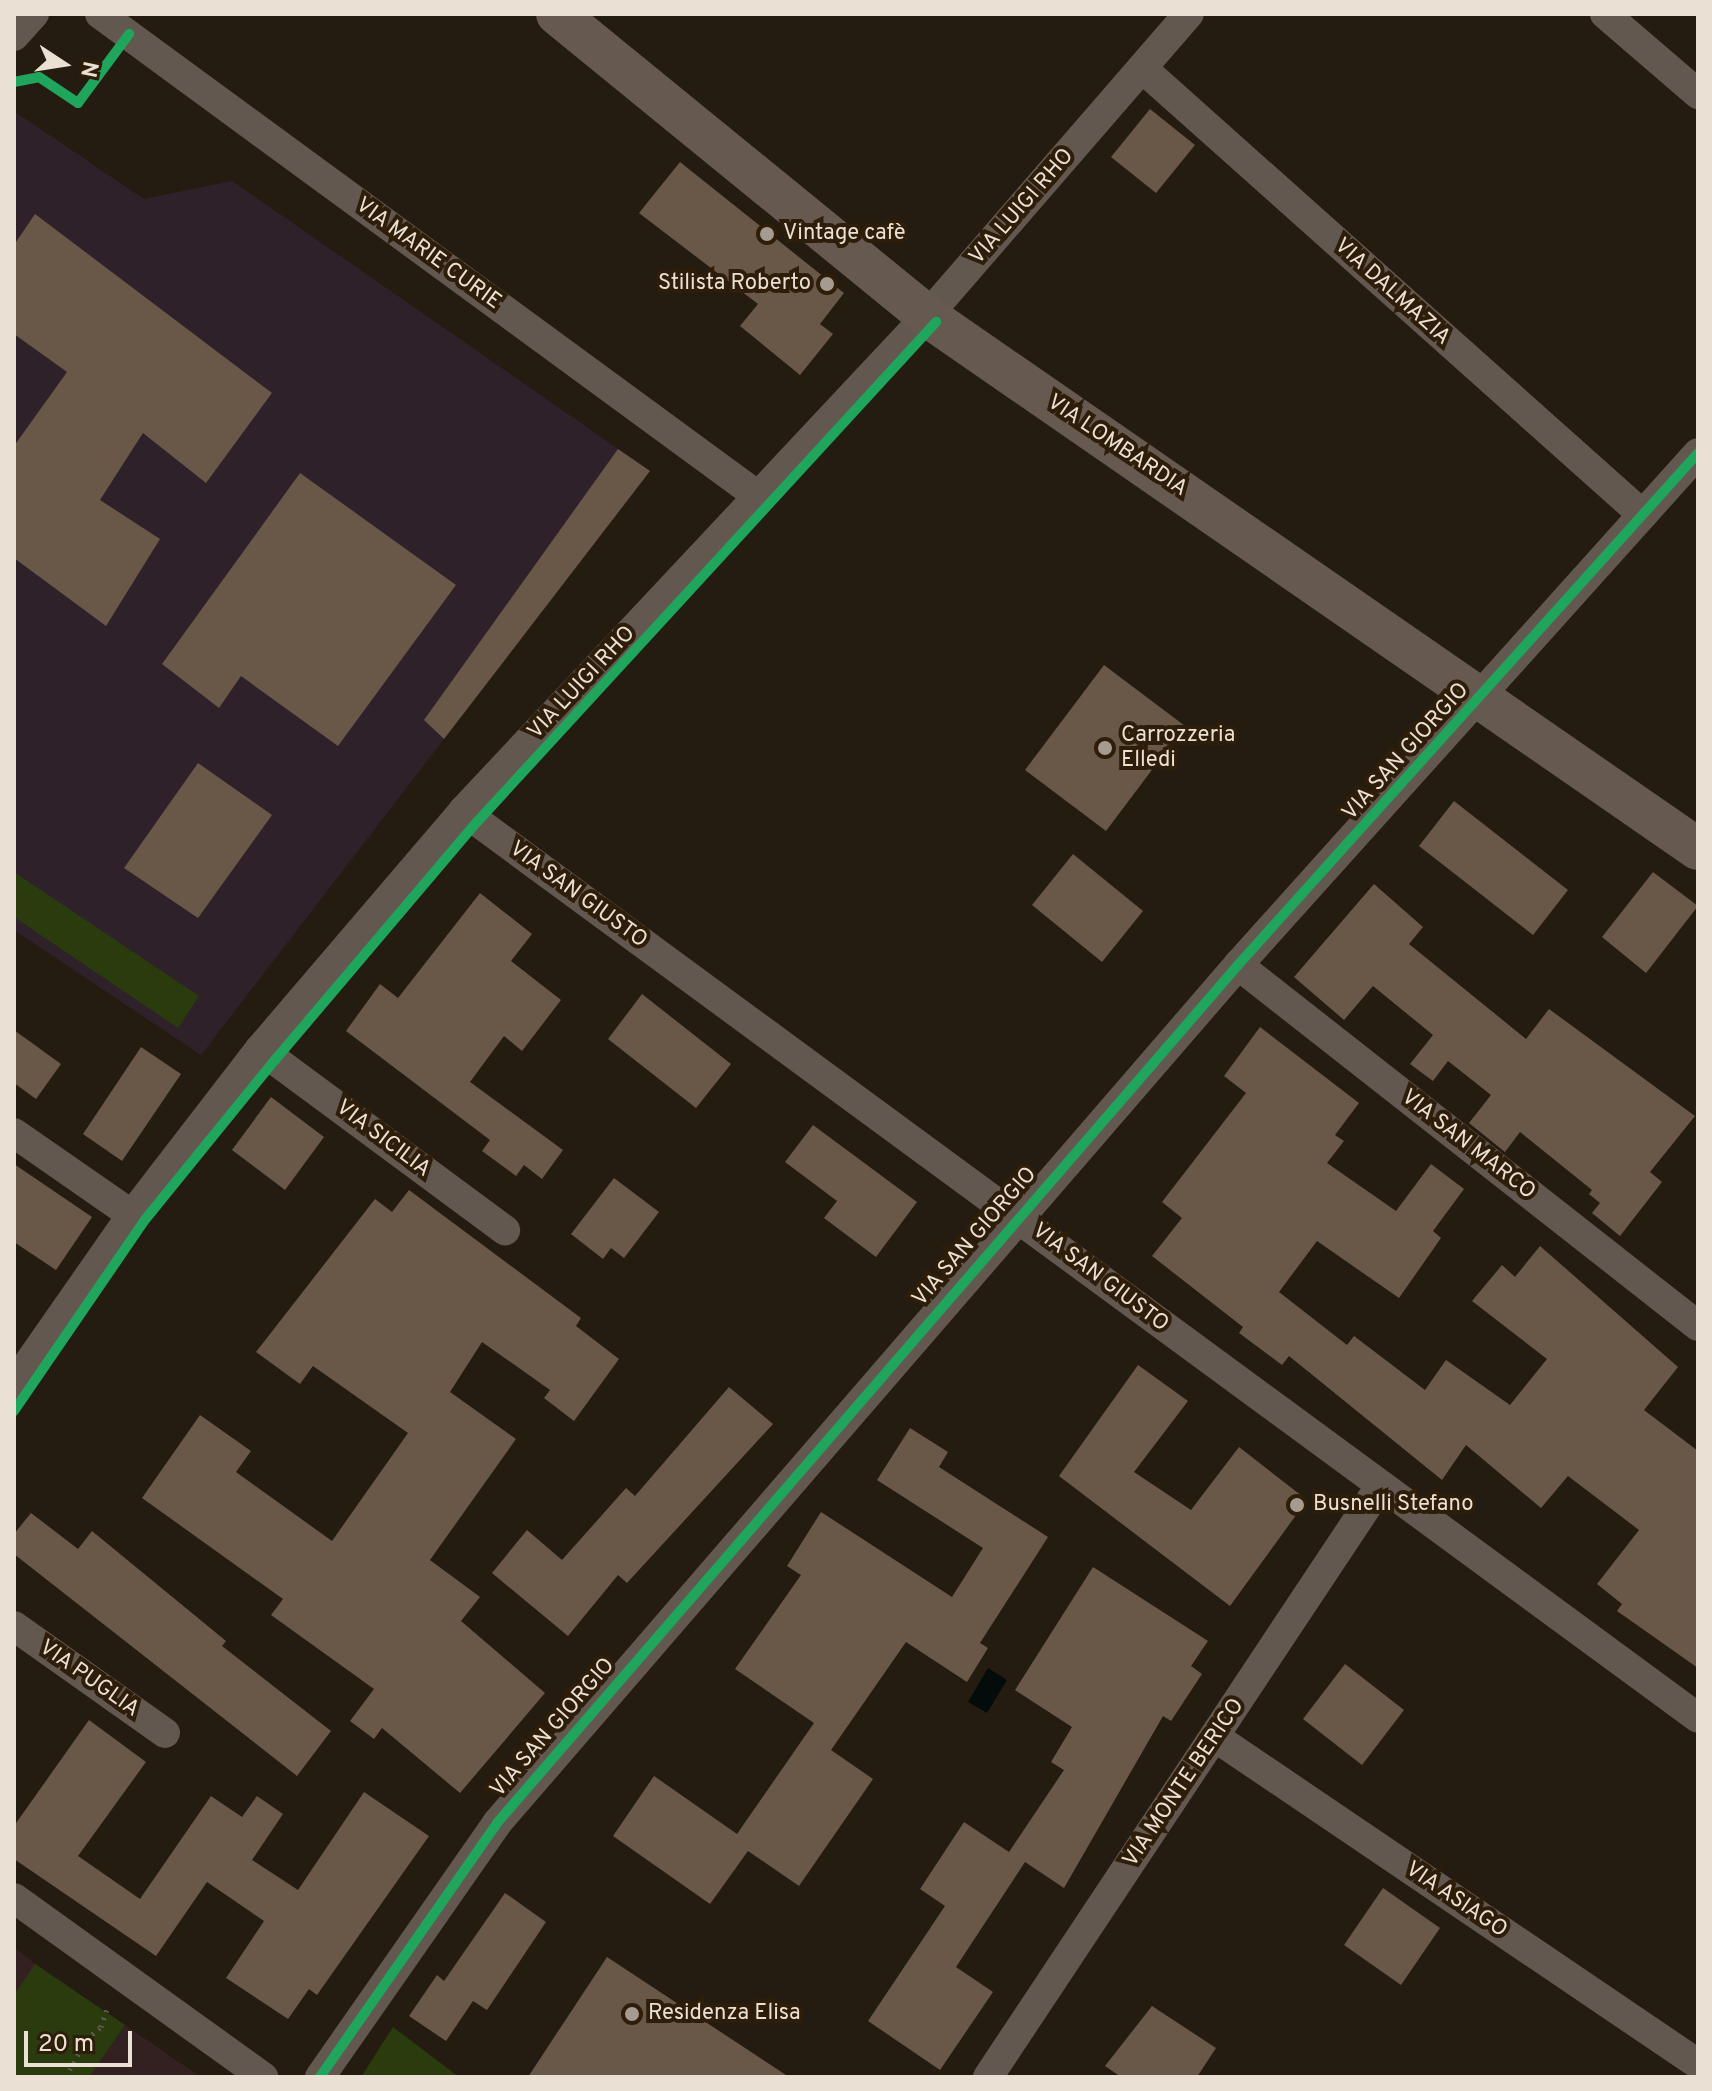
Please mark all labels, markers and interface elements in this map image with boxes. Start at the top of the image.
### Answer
north arrow [24,24,104,104]
text: N [73,59,103,80]
street label: VIA LUIGI RHO [964,143,1080,271]
street label: VIA MARIE CURIE [350,192,506,316]
place label: Vintage cafè [783,221,905,247]
marker: Vintage cafè [758,225,776,243]
street label: VIA DALMAZIA [1328,233,1456,351]
place label: Stilista Roberto [658,271,811,297]
marker: Stilista Roberto [818,275,836,293]
street label: VIA LOMBARDIA [1041,389,1193,503]
street label: VIA LUIGI RHO [522,621,642,745]
street label: VIA SAN GIORGIO [1337,677,1475,827]
place label: Carrozzeria Elledi [1121,722,1235,774]
marker: Carrozzeria Elledi [1096,739,1114,757]
street label: VIA SAN GIUSTO [503,836,653,954]
street label: VIA SAN MARCO [1395,1084,1541,1206]
street label: VIA SICILIA [330,1095,436,1183]
street label: VIA SAN GIORGIO [907,1162,1043,1312]
street label: VIA SAN GIUSTO [1026,1218,1174,1338]
place label: Busnelli Stefano [1313,1492,1474,1518]
marker: Busnelli Stefano [1288,1496,1306,1514]
street label: VIA PUGLIA [33,1635,145,1723]
street label: VIA SAN GIORGIO [485,1653,621,1803]
street label: VIA MONTE BERICO [1118,1693,1250,1873]
street label: VIA ASIAGO [1399,1856,1513,1944]
place label: Residenza Elisa [648,2001,800,2027]
marker: Residenza Elisa [623,2005,641,2023]
scale bar [28,2015,136,2065]
text: 20 m [38,2030,94,2060]

